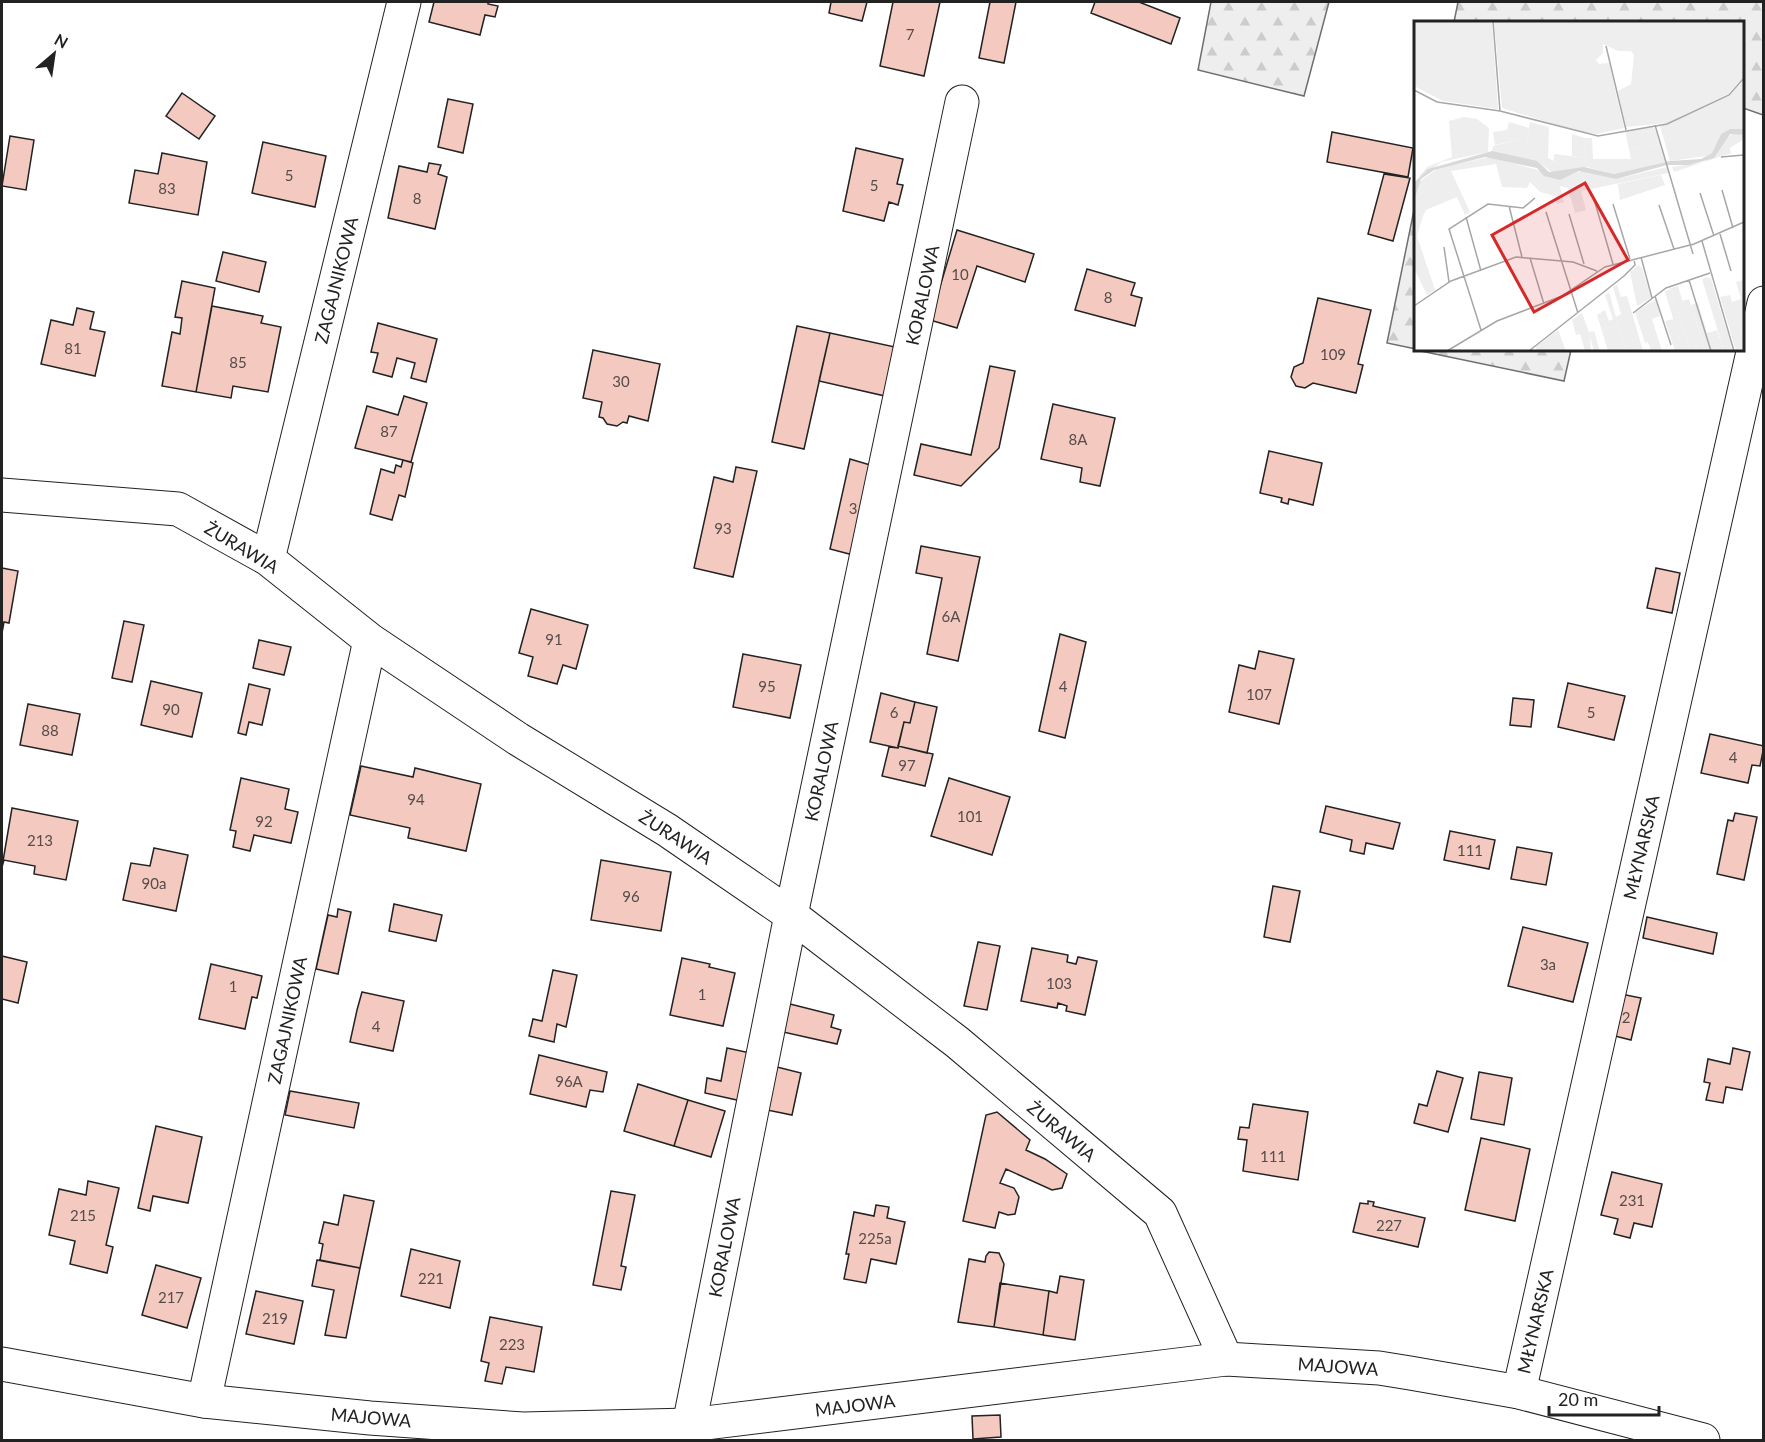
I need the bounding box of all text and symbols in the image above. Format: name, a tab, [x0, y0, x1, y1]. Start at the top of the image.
inset map	[1414, 21, 1744, 351]
north arrow	[24, 24, 84, 84]
house number: 7	[906, 25, 915, 43]
text: N	[52, 29, 72, 52]
house number: 5	[285, 166, 293, 184]
house number: 5	[870, 176, 878, 194]
house number: 83	[158, 179, 176, 197]
house number: 8	[413, 189, 421, 207]
street label: ZAGAJNIKOWA	[310, 214, 363, 346]
street label: KORALOWA	[901, 242, 944, 347]
house number: 10	[951, 265, 969, 283]
house number: 8	[1104, 288, 1112, 306]
house number: 81	[64, 339, 82, 357]
house number: 109	[1320, 345, 1346, 363]
house number: 85	[229, 353, 247, 371]
house number: 30	[612, 372, 630, 390]
house number: 87	[380, 422, 398, 440]
house number: 8A	[1069, 430, 1088, 448]
house number: 3	[849, 499, 857, 517]
street label: ŻURAWIA	[201, 516, 284, 578]
house number: 93	[714, 519, 732, 537]
house number: 6A	[942, 607, 961, 625]
house number: 91	[545, 630, 563, 648]
house number: 95	[758, 677, 776, 695]
house number: 4	[1059, 677, 1068, 695]
house number: 107	[1246, 685, 1272, 703]
house number: 90	[162, 700, 180, 718]
house number: 6	[890, 703, 899, 721]
house number: 5	[1587, 703, 1595, 721]
street label: KORALOWA	[800, 718, 843, 823]
house number: 88	[41, 721, 59, 739]
house number: 4	[1729, 748, 1738, 766]
house number: 97	[898, 756, 916, 774]
house number: 94	[407, 790, 425, 808]
street label: MŁYNARSKA	[1618, 792, 1664, 902]
street label: ŻURAWIA	[635, 805, 717, 869]
house number: 101	[957, 807, 983, 825]
house number: 92	[255, 812, 273, 830]
house number: 213	[27, 831, 53, 849]
house number: 111	[1457, 841, 1483, 859]
house number: 90a	[142, 874, 166, 892]
house number: 96	[622, 887, 640, 905]
street label: ZAGAJNIKOWA	[263, 953, 311, 1086]
house number: 3a	[1540, 955, 1556, 973]
house number: 103	[1046, 974, 1072, 992]
house number: 1	[229, 977, 237, 995]
house number: 1	[698, 985, 706, 1003]
house number: 2	[1622, 1008, 1630, 1026]
house number: 4	[372, 1017, 381, 1035]
house number: 96A	[555, 1072, 584, 1090]
street label: ŻURAWIA	[1023, 1096, 1101, 1167]
house number: 111	[1260, 1147, 1286, 1165]
house number: 231	[1619, 1191, 1645, 1209]
street label: KORALOWA	[703, 1194, 745, 1299]
house number: 215	[70, 1206, 96, 1224]
house number: 227	[1376, 1216, 1402, 1234]
house number: 225a	[858, 1229, 892, 1247]
street label: MŁYNARSKA	[1512, 1266, 1558, 1376]
house number: 221	[418, 1269, 444, 1287]
house number: 217	[158, 1288, 184, 1306]
house number: 219	[262, 1309, 288, 1327]
house number: 223	[499, 1335, 525, 1353]
street label: MAJOWA	[1297, 1352, 1380, 1380]
scale bar	[1549, 1379, 1658, 1417]
text: 20 m	[1558, 1388, 1598, 1410]
street label: MAJOWA	[814, 1389, 897, 1421]
street label: MAJOWA	[330, 1403, 413, 1432]

